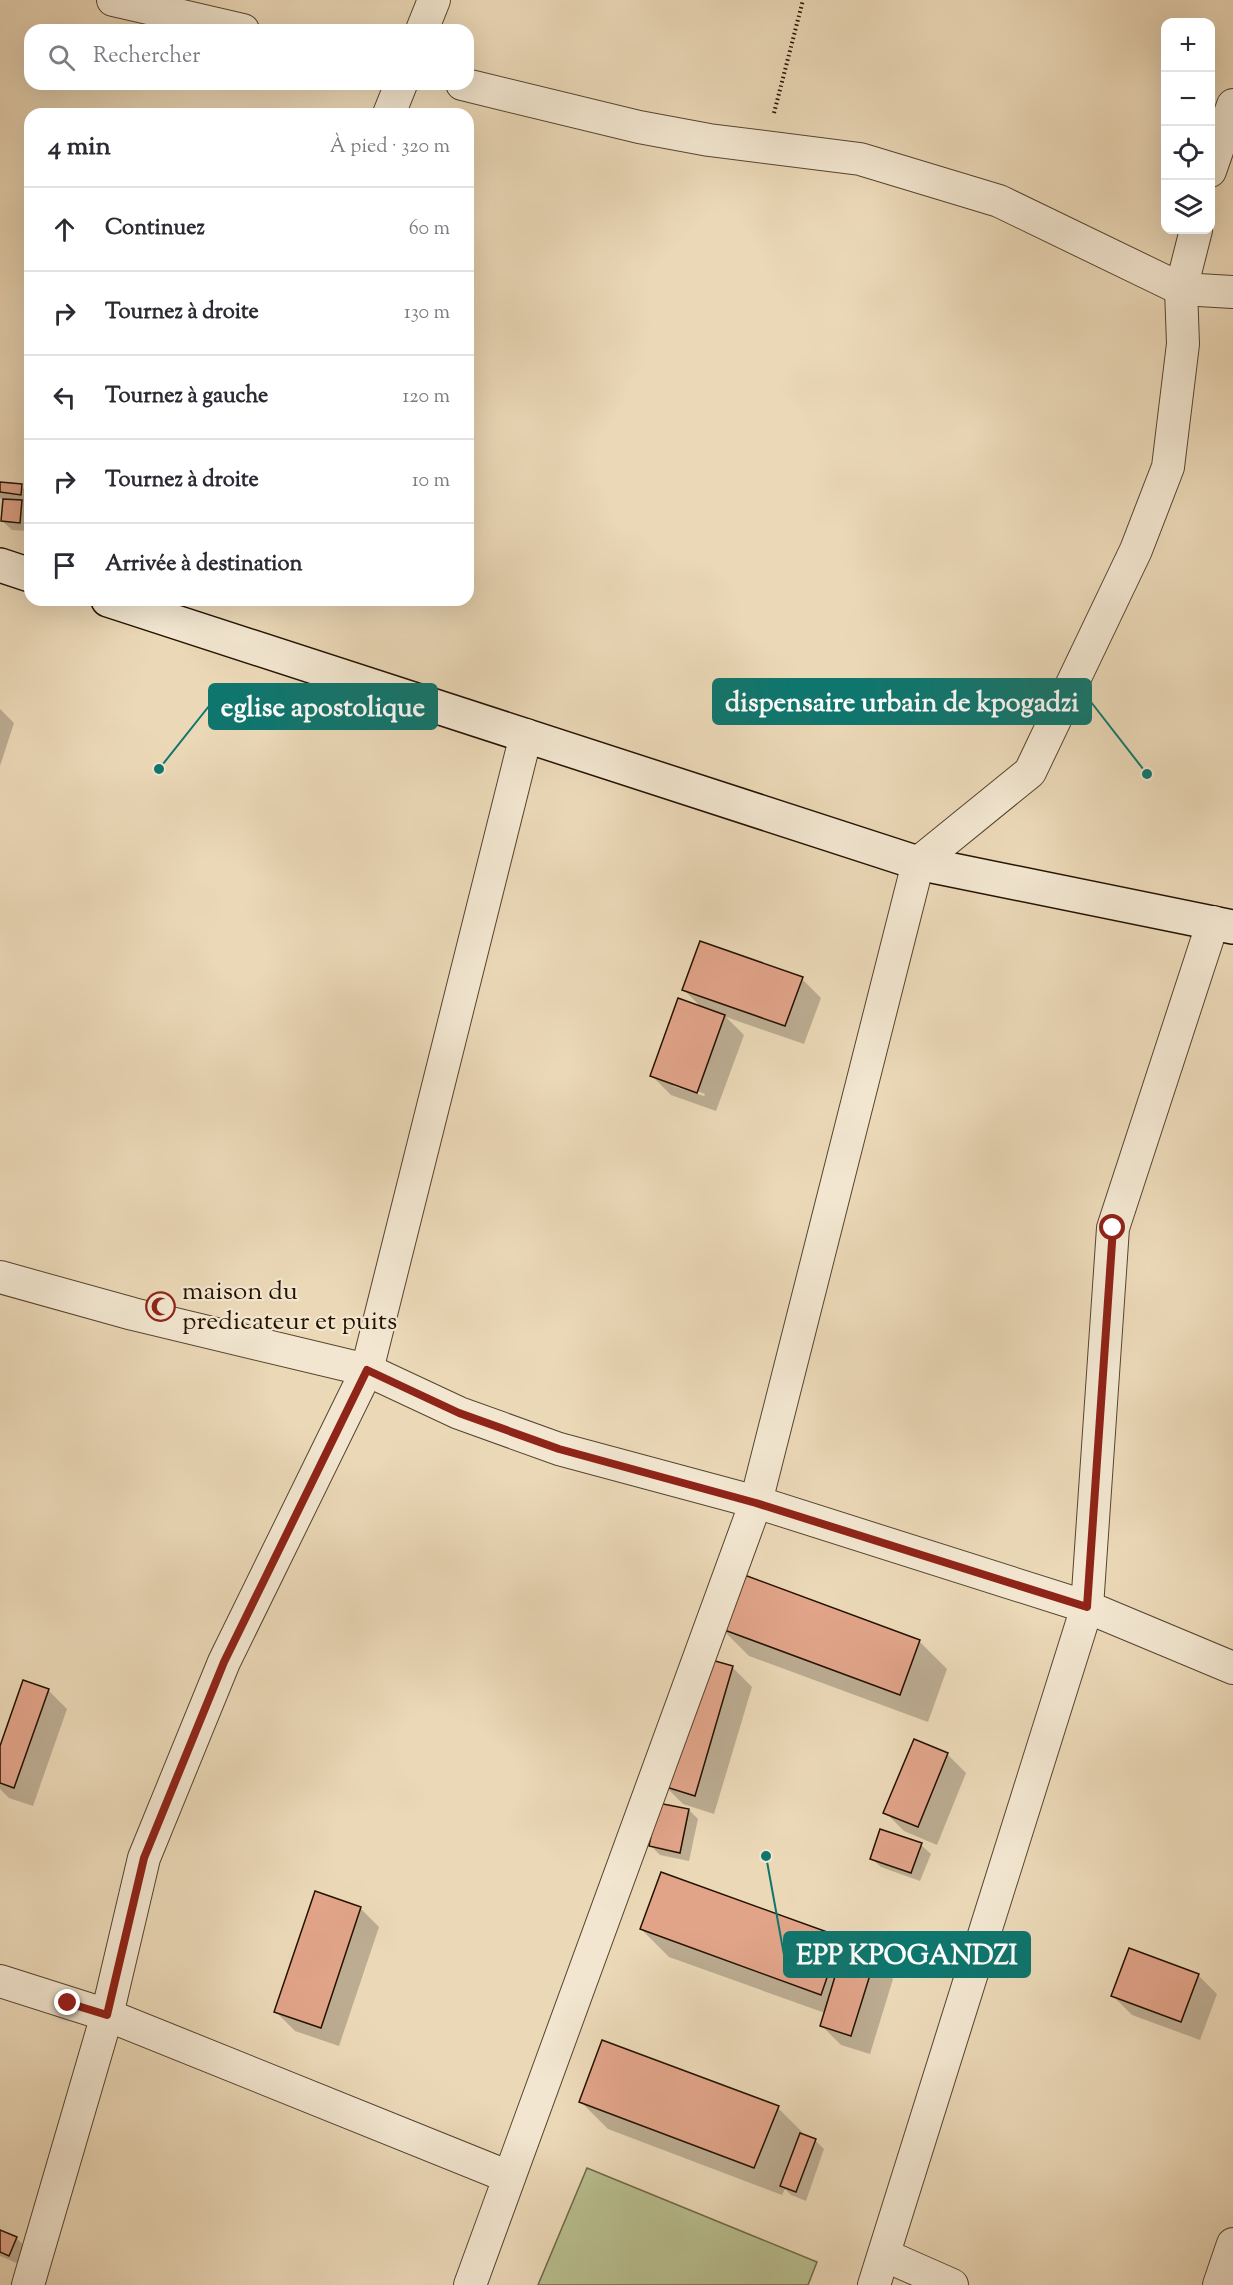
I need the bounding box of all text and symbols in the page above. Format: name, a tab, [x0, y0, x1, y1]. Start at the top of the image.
map controls	[1161, 18, 1215, 234]
button: +	[1161, 18, 1215, 72]
search box	[24, 24, 474, 90]
icon: search	[45, 41, 78, 74]
text: Rechercher	[93, 41, 200, 73]
button: −	[1161, 72, 1215, 126]
button: locate	[1161, 126, 1215, 180]
text: 4 min	[48, 129, 111, 166]
text: À pied · 320 m	[330, 133, 450, 162]
button: layers	[1161, 180, 1215, 234]
icon: ahead	[48, 213, 81, 246]
text: Continuez	[105, 213, 205, 245]
text: 60 m	[409, 215, 450, 244]
icon: right	[48, 297, 81, 330]
text: Tournez à droite	[105, 297, 259, 329]
text: 130 m	[404, 299, 450, 328]
icon: left	[48, 381, 81, 414]
text: Tournez à gauche	[105, 381, 268, 413]
text: 120 m	[402, 383, 450, 412]
icon: right	[48, 465, 81, 498]
text: Tournez à droite	[105, 465, 259, 497]
text: 10 m	[412, 467, 450, 496]
icon: arrive	[48, 549, 81, 582]
text: Arrivée à destination	[105, 549, 302, 581]
callout: dispensaire urbain de kpogadzi	[713, 679, 1091, 724]
callout: eglise apostolique	[209, 684, 437, 729]
text: dispensaire urbain de kpogadzi	[725, 685, 1079, 724]
text: eglise apostolique	[221, 690, 425, 729]
route start	[1099, 1214, 1125, 1240]
place label: maison du predicateur et puits	[182, 1274, 397, 1341]
mosque icon: maison du predicateur et puits	[145, 1291, 177, 1323]
callout: EPP KPOGANDZI	[784, 1932, 1030, 1977]
text: EPP KPOGANDZI	[796, 1938, 1018, 1977]
route end	[54, 1989, 80, 2015]

